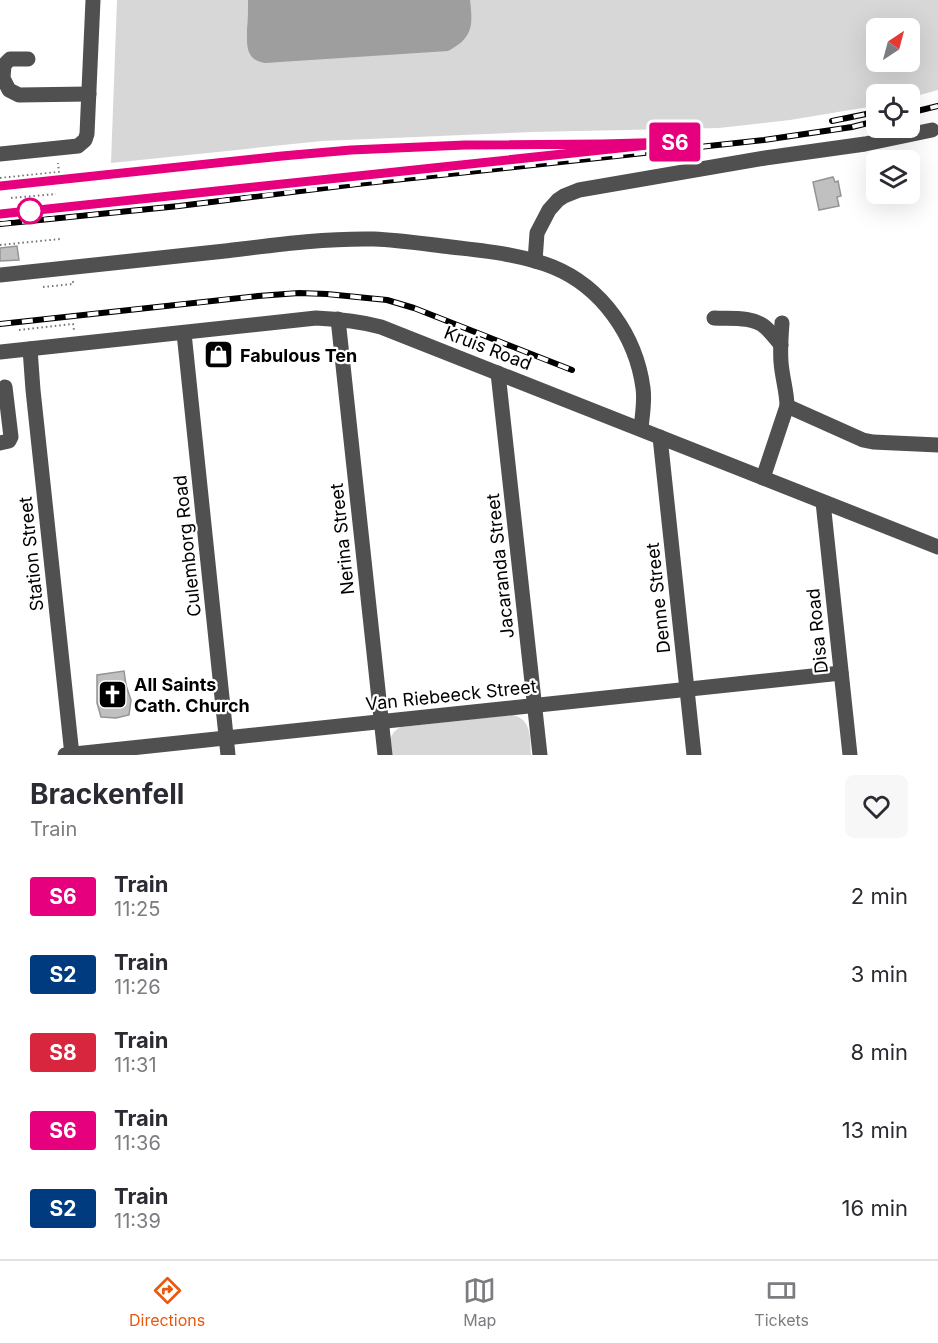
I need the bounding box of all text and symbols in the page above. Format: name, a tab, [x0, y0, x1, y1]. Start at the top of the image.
north arrow	[866, 18, 920, 72]
map controls	[866, 18, 920, 204]
button: locate	[866, 84, 920, 138]
line badge: S6	[648, 122, 702, 162]
text: S6	[661, 130, 689, 155]
button: layers	[866, 150, 920, 204]
unlabelled marker	[17, 198, 43, 224]
street label: Kruis Road	[441, 322, 535, 374]
shop icon: Fabulous Ten	[203, 339, 235, 371]
place label: Fabulous Ten	[240, 345, 357, 366]
street label: Culemborg Road	[169, 474, 205, 618]
street label: Nerina Street	[326, 482, 358, 596]
street label: Jacaranda Street	[482, 492, 518, 639]
street label: Station Street	[15, 496, 47, 612]
street label: Denne Street	[642, 542, 674, 654]
street label: Disa Road	[802, 587, 832, 675]
place label: All Saints Cath. Church	[134, 674, 250, 716]
street label: Van Riebeeck Street	[364, 676, 538, 714]
church icon: All Saints Cath. Church	[97, 678, 129, 710]
button: heart	[845, 775, 908, 838]
text: Brackenfell	[30, 777, 184, 811]
text: Train	[30, 817, 77, 841]
text: Train	[114, 871, 169, 897]
text: 2 min	[851, 883, 908, 909]
text: S6	[49, 884, 77, 909]
text: 11:25	[114, 897, 160, 921]
text: Train	[114, 949, 169, 975]
text: 3 min	[851, 961, 908, 987]
text: S2	[50, 962, 76, 987]
text: 11:26	[114, 975, 161, 999]
text: Train	[114, 1027, 169, 1053]
text: 8 min	[851, 1039, 908, 1065]
text: S8	[49, 1040, 77, 1065]
text: 11:31	[114, 1053, 157, 1077]
text: Train	[114, 1105, 169, 1131]
text: 13 min	[842, 1117, 908, 1143]
text: S6	[49, 1118, 77, 1143]
text: 11:36	[114, 1131, 161, 1155]
text: Train	[114, 1183, 169, 1209]
text: 16 min	[842, 1195, 908, 1221]
text: S2	[50, 1196, 76, 1221]
text: 11:39	[114, 1209, 161, 1233]
tab: Directions	[129, 1274, 205, 1330]
tab: Map	[463, 1274, 496, 1330]
tab: Tickets	[754, 1274, 809, 1330]

